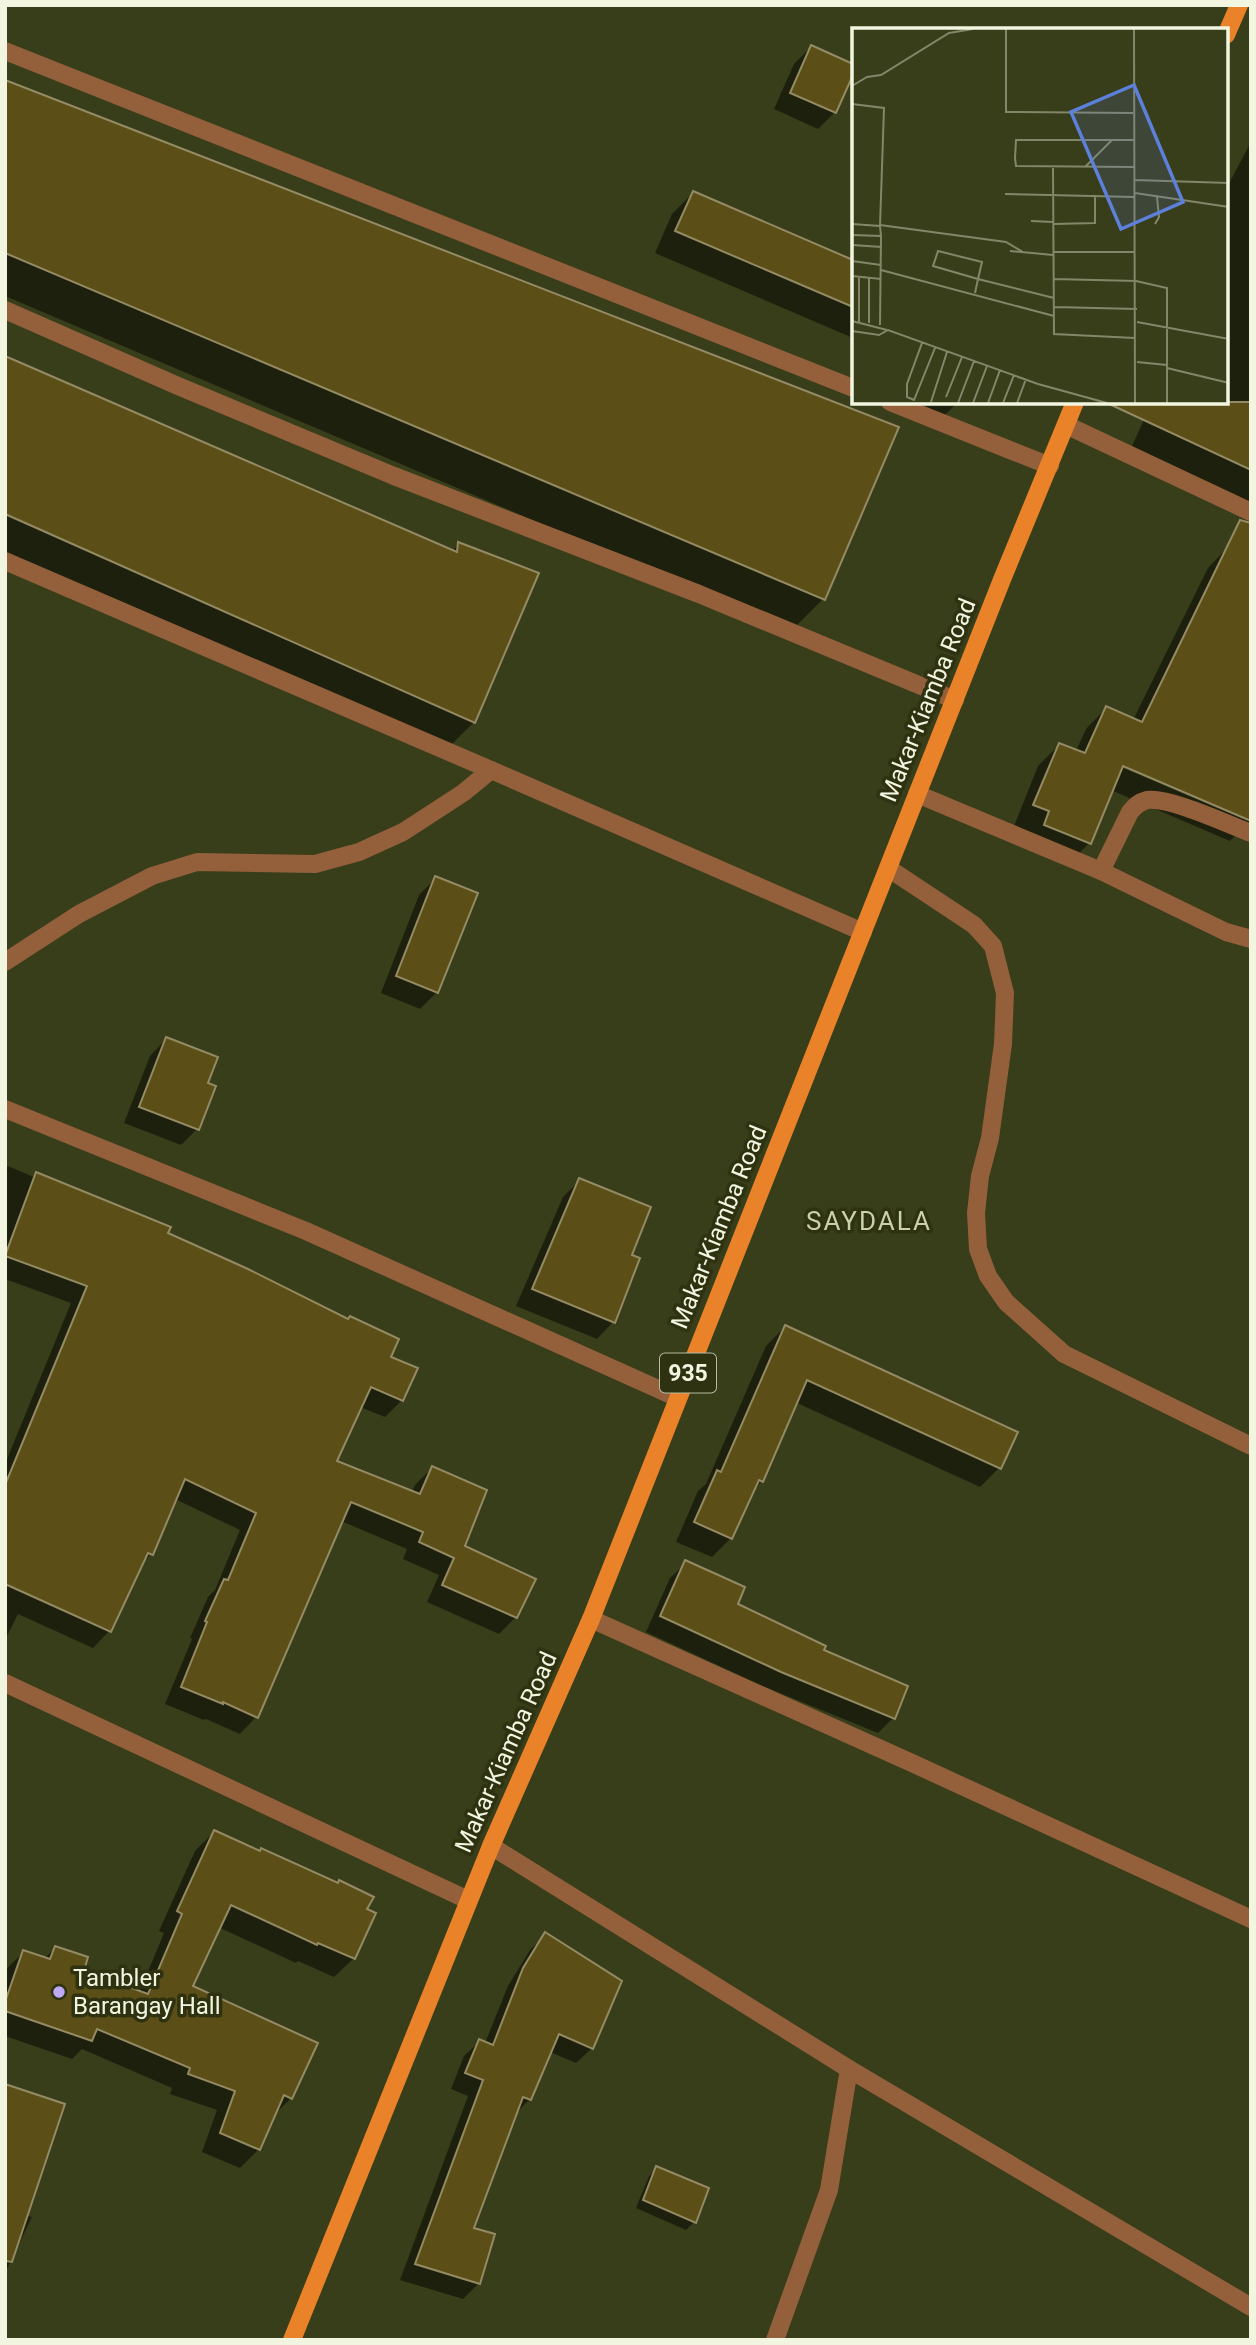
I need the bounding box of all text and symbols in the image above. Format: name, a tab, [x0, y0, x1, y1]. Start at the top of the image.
inset map	[852, 28, 1228, 404]
street label: Makar-Kiamba Road	[874, 594, 982, 806]
street label: Makar-Kiamba Road	[665, 1121, 773, 1333]
district label: SAYDALA	[806, 1206, 932, 1236]
road number: 935	[660, 1354, 716, 1392]
street label: Makar-Kiamba Road	[449, 1647, 563, 1857]
place label: Tambler Barangay Hall	[73, 1964, 221, 2020]
marker: Tambler Barangay Hall	[51, 1984, 67, 2000]

